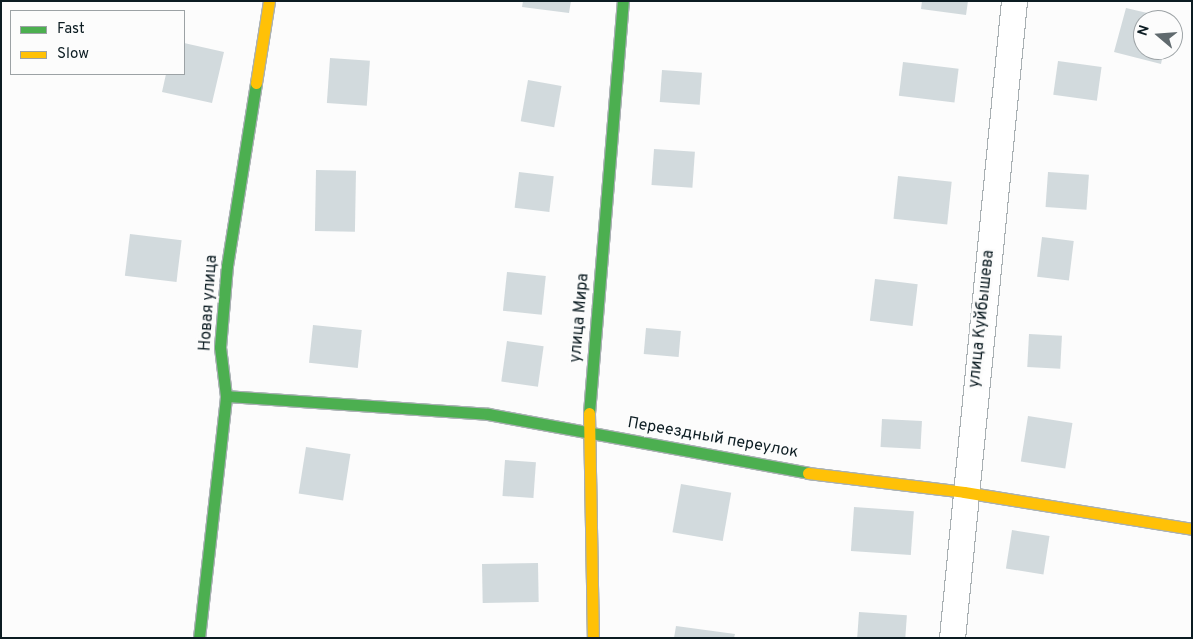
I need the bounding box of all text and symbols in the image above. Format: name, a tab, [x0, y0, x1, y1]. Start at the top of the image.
legend	[10, 10, 185, 75]
north arrow	[1133, 10, 1183, 60]
text: Fast	[57, 20, 85, 39]
text: N	[1135, 23, 1154, 38]
text: Slow	[57, 45, 89, 64]
street label: улица Куйбышева	[965, 249, 999, 389]
street label: Новая улица	[196, 254, 222, 352]
street label: улица Мира	[567, 272, 593, 364]
street label: Переездный переулок	[626, 414, 800, 462]

